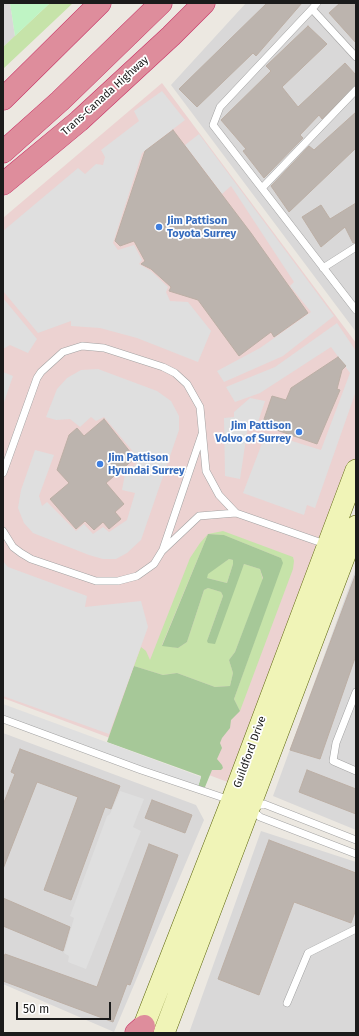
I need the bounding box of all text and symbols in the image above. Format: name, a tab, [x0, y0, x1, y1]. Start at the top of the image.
street label: Trans-Canada Highway	[59, 53, 151, 139]
place label: Jim Pattison Toyota Surrey	[167, 214, 236, 240]
marker: Jim Pattison Toyota Surrey	[154, 222, 164, 232]
place label: Jim Pattison Volvo of Surrey	[215, 419, 291, 445]
marker: Jim Pattison Volvo of Surrey	[294, 427, 304, 437]
place label: Jim Pattison Hyundai Surrey	[108, 451, 185, 477]
marker: Jim Pattison Hyundai Surrey	[95, 459, 105, 469]
street label: Guildford Drive	[231, 714, 269, 790]
scale bar	[18, 994, 113, 1020]
text: 50 m	[23, 1002, 49, 1016]

